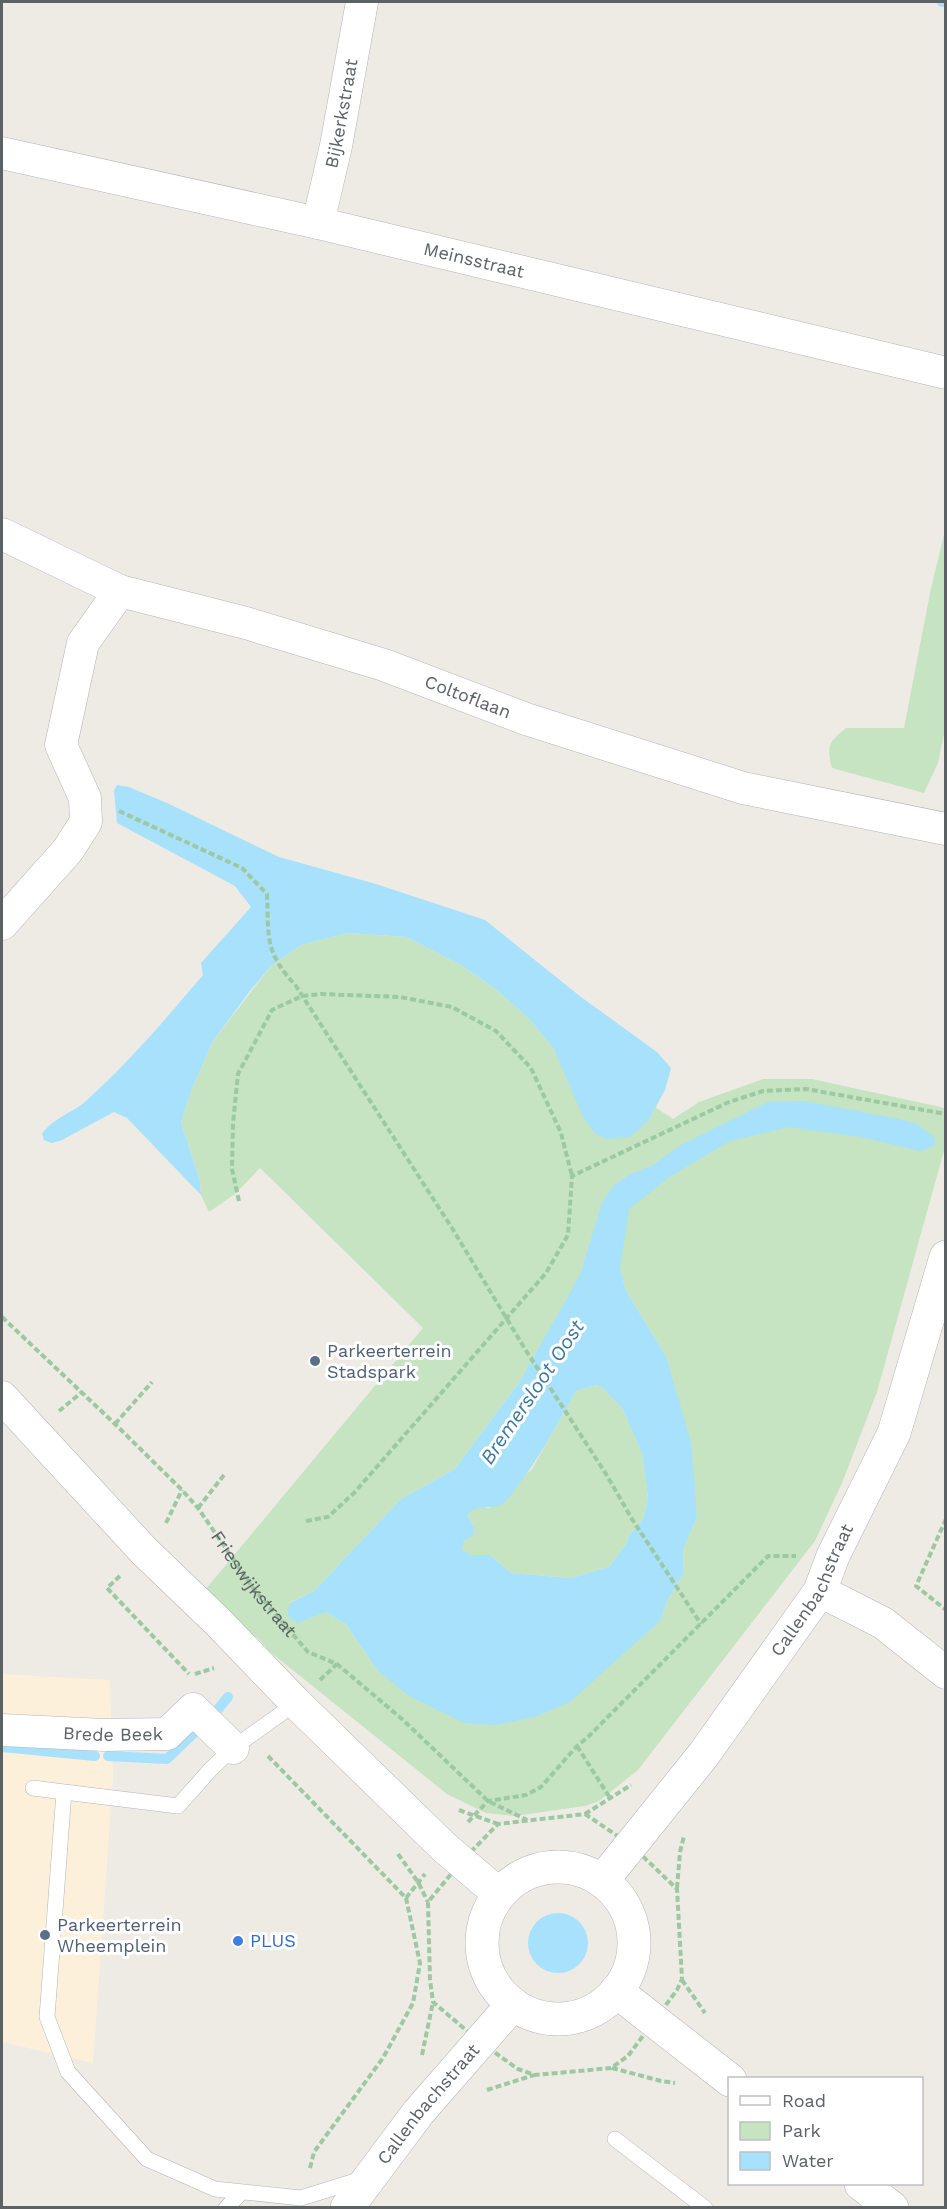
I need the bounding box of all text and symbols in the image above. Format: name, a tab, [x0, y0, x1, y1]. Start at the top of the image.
street label: Bijkerkstraat	[320, 57, 362, 170]
street label: Meinsstraat	[422, 238, 527, 282]
street label: Coltoflaan	[422, 670, 514, 722]
water label: Bremersloot Oost	[475, 1315, 590, 1468]
place label: Parkeerterrein Stadspark	[327, 1340, 452, 1382]
marker: Parkeerterrein Stadspark	[308, 1354, 322, 1368]
street label: Callenbachstraat	[766, 1520, 857, 1660]
street label: Frieswijkstraat	[207, 1527, 302, 1641]
street label: Brede Beek	[63, 1722, 163, 1745]
place label: Parkeerterrein Wheemplein	[57, 1914, 182, 1956]
marker: Parkeerterrein Wheemplein	[38, 1928, 52, 1942]
place label: PLUS	[250, 1930, 296, 1951]
marker: PLUS	[231, 1934, 245, 1948]
street label: Callenbachstraat	[372, 2039, 484, 2168]
legend	[728, 2077, 923, 2185]
text: Road	[782, 2090, 826, 2111]
text: Park	[782, 2120, 821, 2141]
text: Water	[782, 2150, 834, 2171]

